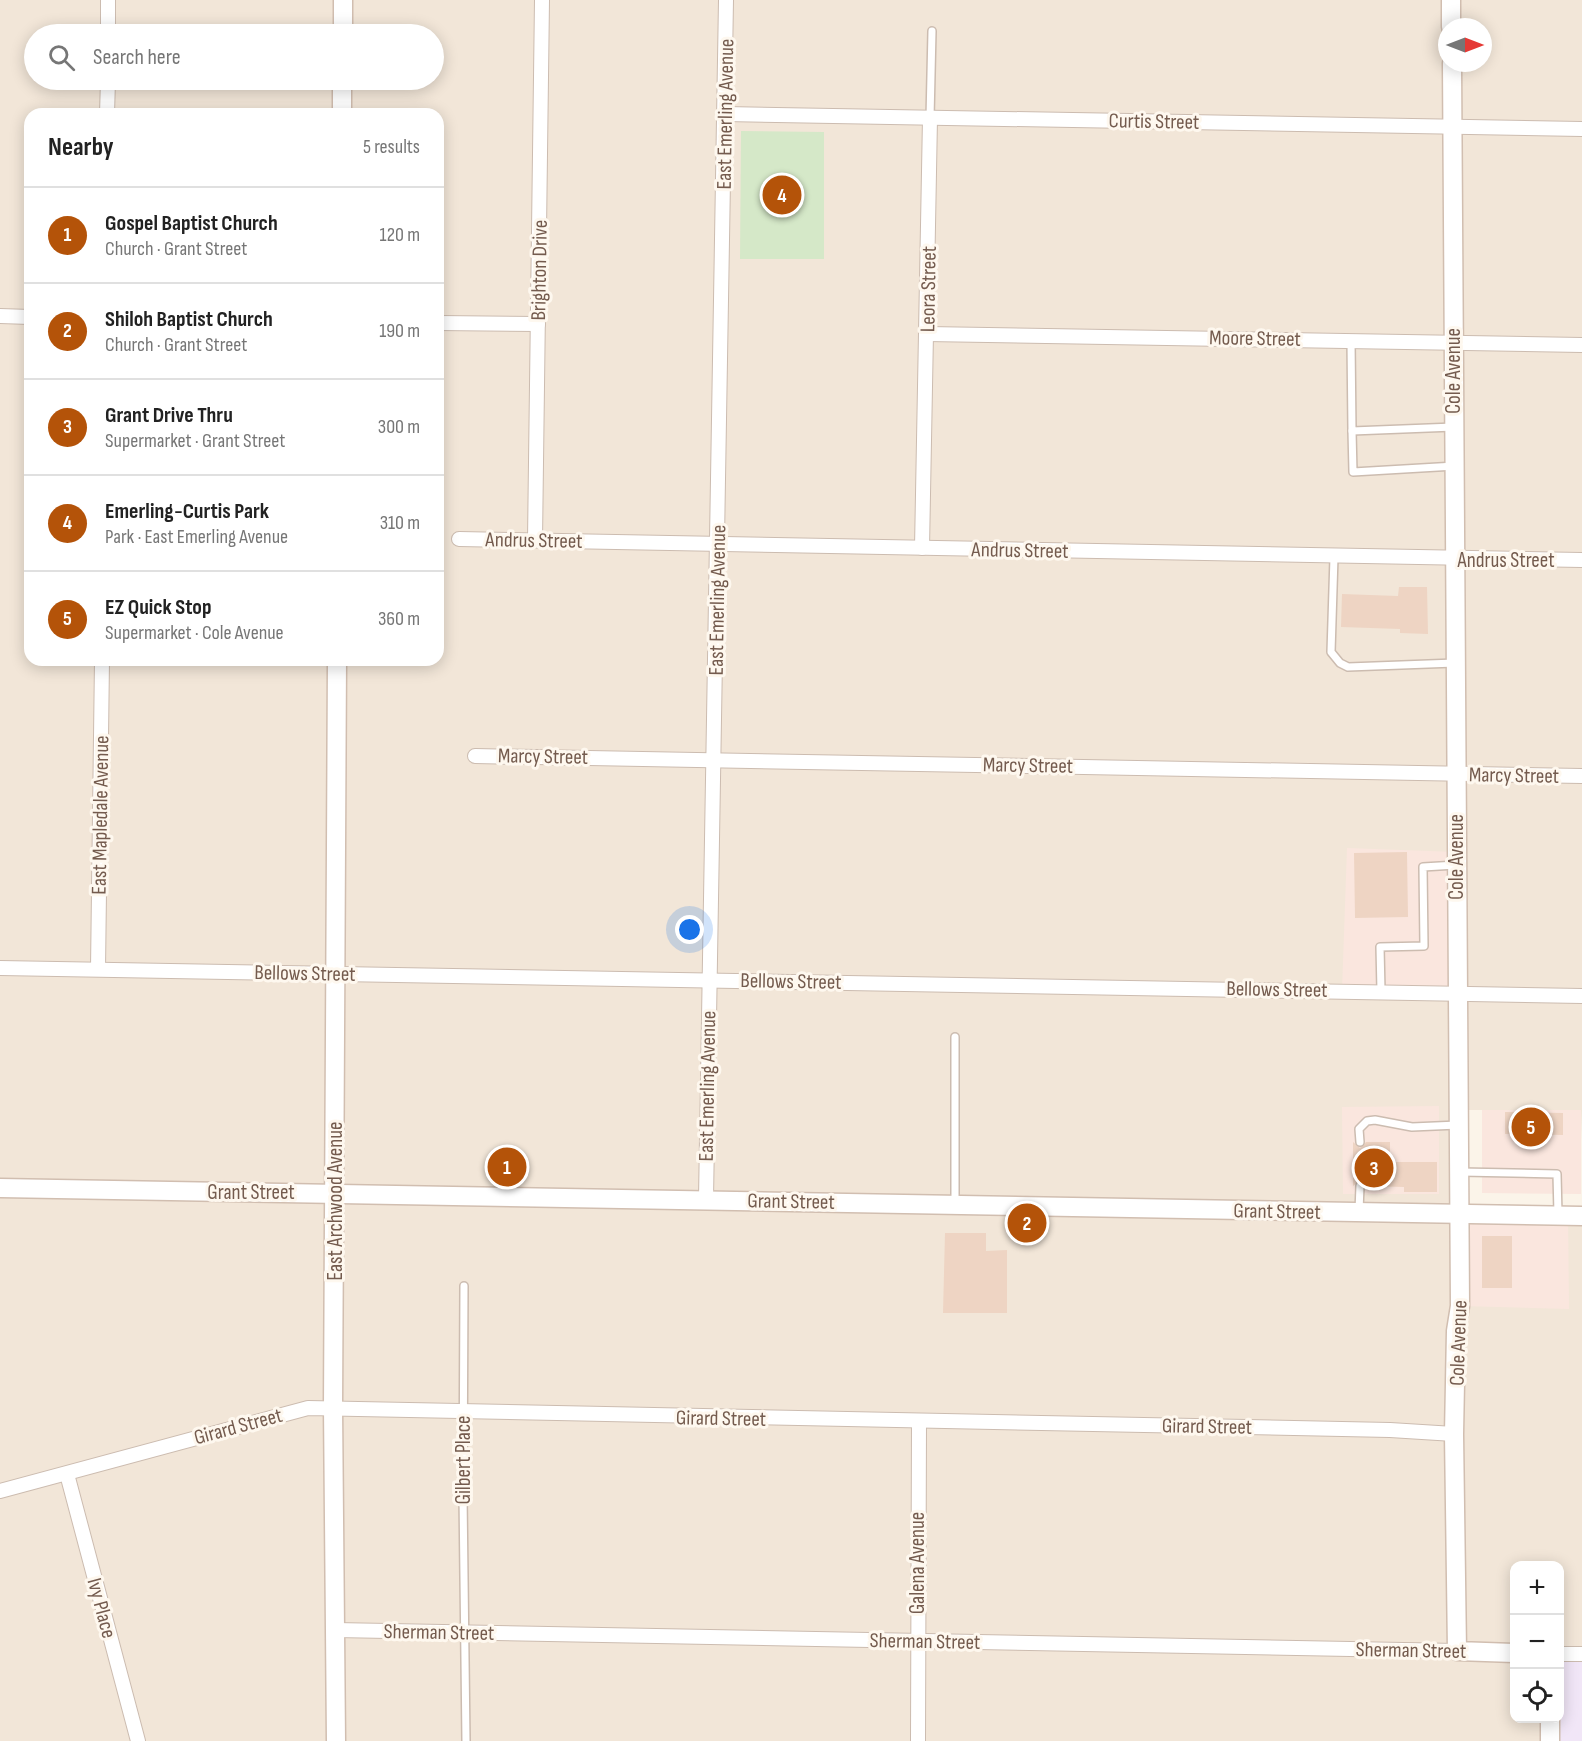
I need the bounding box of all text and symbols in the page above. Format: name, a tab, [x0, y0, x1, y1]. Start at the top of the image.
north arrow	[1438, 18, 1492, 72]
search box	[24, 24, 444, 90]
street label: East Emerling Avenue	[712, 38, 739, 190]
icon: search	[45, 41, 78, 74]
text: Search here	[93, 44, 180, 71]
street label: Curtis Street	[1108, 108, 1200, 135]
text: Nearby	[48, 132, 114, 163]
text: 5 results	[363, 135, 420, 159]
pin: 4	[762, 172, 802, 218]
text: Gospel Baptist Church	[105, 210, 278, 237]
street label: Brighton Drive	[526, 219, 553, 321]
text: 1	[64, 223, 71, 247]
text: 120 m	[380, 223, 420, 247]
text: Church · Grant Street	[105, 237, 247, 261]
street label: Leora Street	[915, 246, 942, 332]
text: Shiloh Baptist Church	[105, 306, 273, 333]
text: 2	[63, 319, 72, 343]
text: 190 m	[379, 319, 420, 343]
street label: Moore Street	[1209, 325, 1301, 352]
street label: Cole Avenue	[1441, 328, 1466, 414]
text: Church · Grant Street	[105, 333, 247, 357]
text: Grant Drive Thru	[105, 402, 233, 429]
text: 3	[63, 415, 72, 439]
text: 300 m	[378, 415, 420, 439]
text: Supermarket · Grant Street	[105, 429, 285, 453]
text: Emerling-Curtis Park	[105, 498, 269, 525]
text: 4	[63, 511, 72, 535]
text: 310 m	[380, 511, 420, 535]
street label: East Emerling Avenue	[704, 524, 731, 676]
text: Park · East Emerling Avenue	[105, 525, 288, 549]
street label: Andrus Street	[484, 527, 583, 554]
street label: Andrus Street	[970, 537, 1069, 564]
street label: Andrus Street	[1456, 548, 1555, 573]
text: EZ Quick Stop	[105, 594, 211, 621]
text: 5	[63, 607, 72, 631]
text: 360 m	[378, 607, 420, 631]
text: Supermarket · Cole Avenue	[105, 621, 284, 645]
street label: East Mapledale Avenue	[87, 735, 114, 895]
street label: Marcy Street	[498, 743, 588, 770]
street label: Marcy Street	[983, 752, 1073, 779]
street label: Marcy Street	[1469, 762, 1559, 789]
street label: Cole Avenue	[1444, 814, 1469, 900]
your location	[675, 915, 704, 944]
street label: Bellows Street	[254, 960, 356, 987]
street label: Bellows Street	[740, 968, 842, 995]
street label: Bellows Street	[1226, 976, 1328, 1003]
street label: East Emerling Avenue	[694, 1010, 721, 1162]
pin: 5	[1512, 1104, 1550, 1150]
street label: East Archwood Avenue	[323, 1122, 348, 1280]
pin: 1	[488, 1144, 526, 1190]
pin: 3	[1354, 1146, 1394, 1190]
street label: Grant Street	[207, 1180, 295, 1205]
street label: Grant Street	[747, 1188, 835, 1215]
street label: Grant Street	[1233, 1198, 1321, 1225]
pin: 2	[1008, 1200, 1046, 1246]
street label: Cole Avenue	[1445, 1300, 1472, 1386]
street label: Girard Street	[191, 1403, 285, 1450]
street label: Girard Street	[676, 1405, 766, 1432]
street label: Girard Street	[1162, 1413, 1252, 1440]
street label: Gilbert Place	[451, 1415, 476, 1505]
street label: Galena Avenue	[905, 1512, 930, 1614]
map controls	[1510, 1561, 1564, 1723]
button: +	[1510, 1561, 1564, 1615]
street label: Ivy Place	[81, 1575, 122, 1641]
button: −	[1510, 1615, 1564, 1669]
street label: Sherman Street	[383, 1619, 495, 1646]
street label: Sherman Street	[869, 1628, 981, 1655]
street label: Sherman Street	[1355, 1637, 1467, 1664]
button: locate	[1510, 1669, 1564, 1723]

